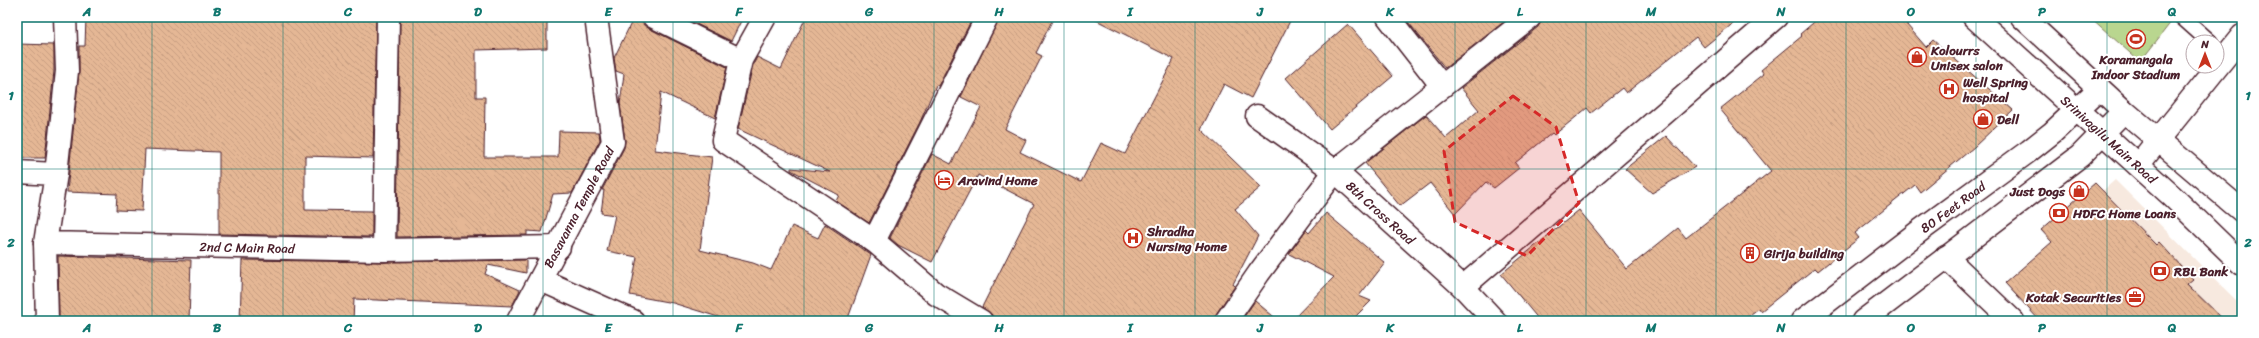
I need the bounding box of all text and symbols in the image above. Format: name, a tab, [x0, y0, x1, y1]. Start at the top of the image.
text: A	[82, 0, 91, 23]
text: B	[213, 0, 222, 23]
text: C	[343, 0, 353, 23]
text: D	[474, 0, 482, 23]
text: E	[604, 0, 613, 23]
text: F	[734, 0, 743, 23]
text: G	[864, 0, 874, 23]
text: H	[993, 0, 1004, 23]
text: I	[1126, 0, 1134, 23]
text: J	[1256, 0, 1264, 23]
text: K	[1385, 0, 1395, 23]
text: L	[1517, 0, 1524, 23]
text: M	[1645, 0, 1657, 23]
text: N	[1775, 0, 1786, 23]
text: O	[1906, 0, 1916, 23]
text: P	[2038, 0, 2046, 23]
text: Q	[2167, 0, 2177, 23]
sports icon: Koramangala Indoor Stadium	[2125, 28, 2147, 50]
north arrow	[2185, 34, 2225, 74]
text: N	[2200, 35, 2209, 54]
place label: Kolourrs Unisex salon	[1930, 39, 2004, 77]
shop icon: Kolourrs Unisex salon	[1906, 46, 1928, 68]
place label: Koramangala Indoor Stadium	[2091, 48, 2180, 86]
place label: Well Spring hospital	[1962, 71, 2028, 109]
hospital icon: Well Spring hospital	[1938, 78, 1960, 100]
text: 1	[8, 84, 14, 107]
text: 1	[2245, 84, 2251, 107]
street label: Srinivagilu Main Road	[2055, 89, 2163, 190]
shop icon: Dell	[1972, 108, 1994, 130]
place label: Dell	[1997, 108, 2020, 131]
street label: Basavanna Temple Road	[537, 141, 621, 272]
hotel icon: Aravind Home	[933, 169, 955, 191]
place label: Aravind Home	[957, 169, 1038, 192]
street label: 8th Cross Road	[1340, 175, 1421, 251]
street label: 80 Feet Road	[1915, 175, 1992, 239]
place label: Just Dogs	[2009, 180, 2066, 203]
shop icon: Just Dogs	[2068, 180, 2090, 202]
bank icon: HDFC Home Loans	[2048, 202, 2070, 224]
place label: HDFC Home Loans	[2072, 202, 2176, 225]
place label: Shradha Nursing Home	[1146, 220, 1228, 258]
hospital icon: Shradha Nursing Home	[1122, 227, 1144, 249]
text: 2	[6, 231, 15, 254]
text: 2	[2243, 231, 2252, 254]
street label: 2nd C Main Road	[199, 235, 296, 260]
building icon: Girija building	[1739, 242, 1761, 264]
place label: Girija building	[1763, 242, 1844, 265]
bank icon: RBL Bank	[2149, 260, 2171, 282]
place label: RBL Bank	[2173, 260, 2229, 283]
place label: Kotak Securities	[2025, 286, 2122, 309]
office icon: Kotak Securities	[2124, 286, 2146, 308]
text: A	[82, 316, 91, 338]
text: B	[213, 316, 222, 338]
text: C	[343, 316, 353, 338]
text: D	[474, 316, 482, 338]
text: E	[604, 316, 613, 338]
text: F	[734, 316, 743, 338]
text: G	[864, 316, 874, 338]
text: H	[993, 316, 1004, 338]
text: I	[1126, 316, 1134, 338]
text: J	[1256, 316, 1264, 338]
text: K	[1385, 316, 1395, 338]
text: L	[1517, 316, 1524, 338]
text: M	[1645, 316, 1657, 338]
text: N	[1775, 316, 1786, 338]
text: O	[1906, 316, 1916, 338]
text: P	[2038, 316, 2046, 338]
text: Q	[2167, 316, 2177, 338]

